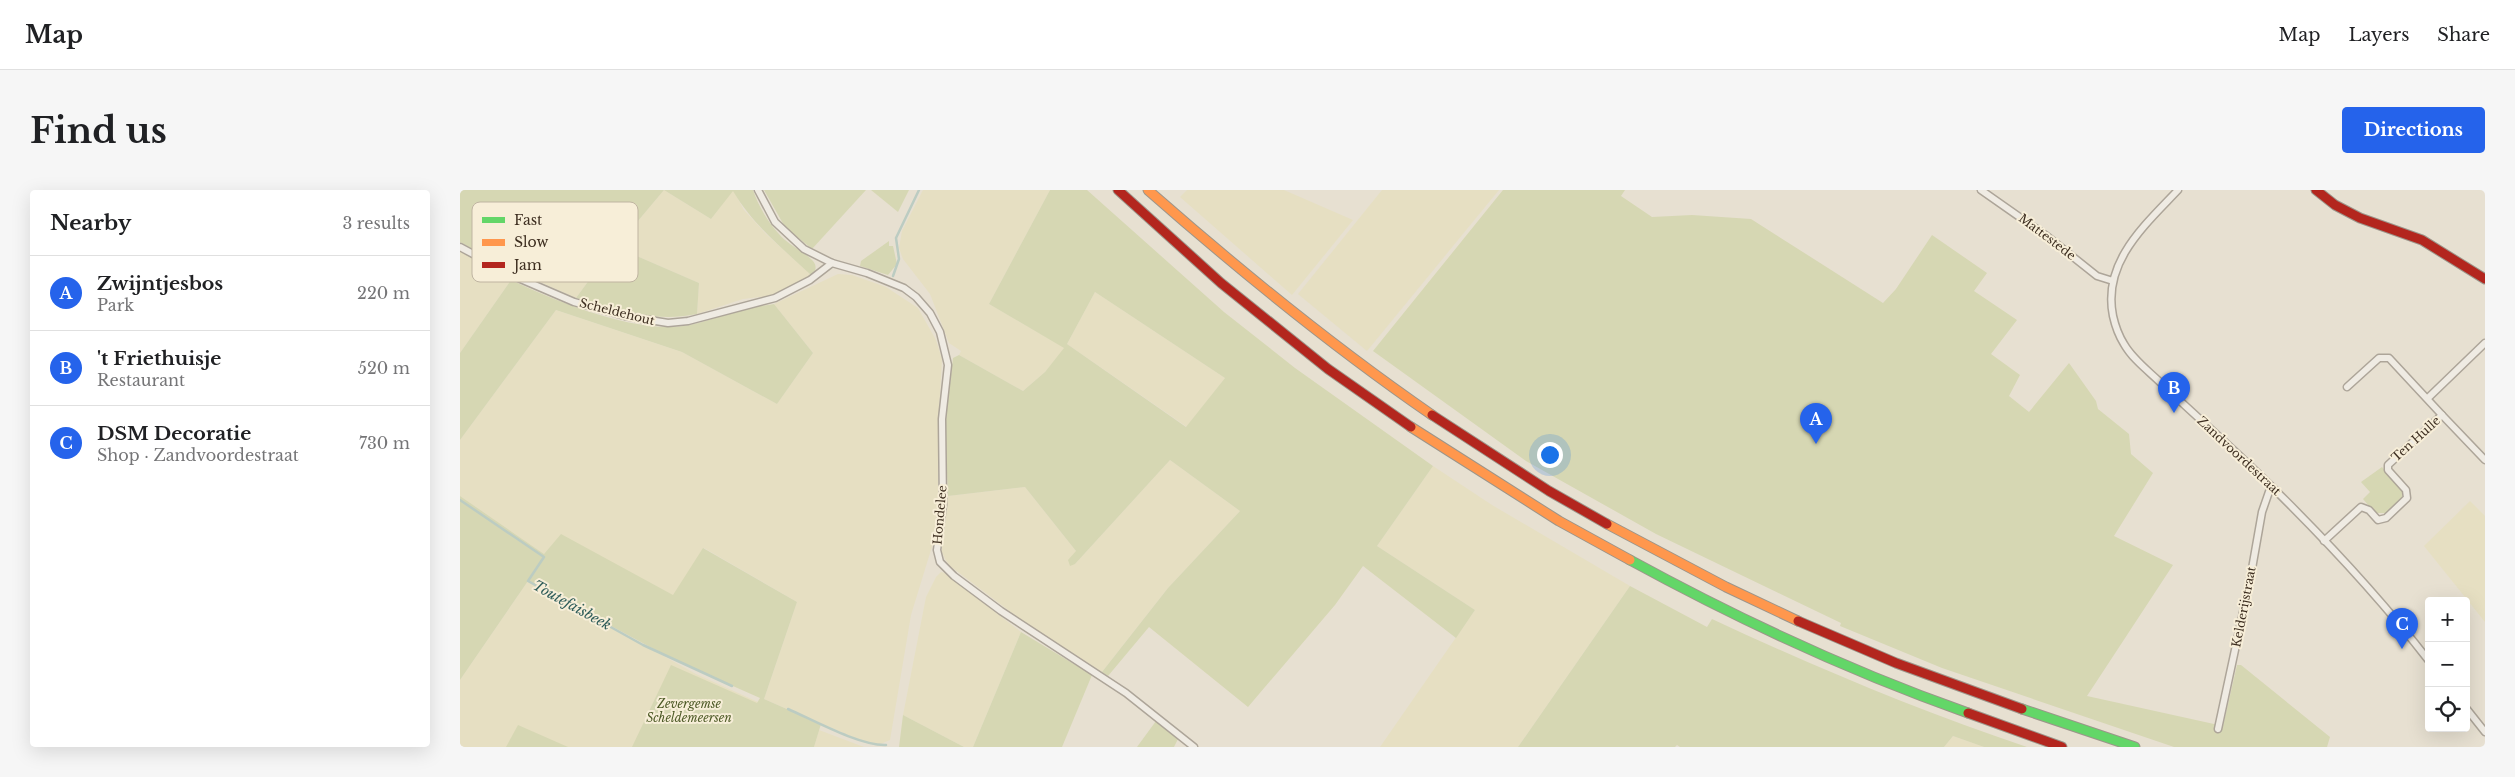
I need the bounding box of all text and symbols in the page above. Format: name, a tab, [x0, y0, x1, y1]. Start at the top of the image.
text: Map	[25, 20, 83, 49]
text: Map	[2279, 24, 2320, 46]
text: Layers	[2348, 24, 2409, 46]
text: Share	[2437, 24, 2490, 46]
button: Directions	[2342, 107, 2485, 153]
text: Find us	[30, 109, 167, 152]
legend	[472, 202, 638, 282]
text: Nearby	[50, 210, 131, 236]
street label: Mattestede	[2016, 210, 2079, 263]
text: Fast	[514, 211, 543, 229]
text: 3 results	[342, 213, 410, 233]
text: Slow	[514, 233, 548, 251]
text: Jam	[512, 256, 542, 274]
text: Zwijntjesbos	[97, 272, 223, 295]
text: A	[60, 283, 72, 303]
text: 220 m	[357, 283, 410, 303]
text: Park	[97, 295, 134, 315]
street label: Scheldehout	[578, 295, 657, 328]
text: 't Friethuisje	[97, 347, 221, 370]
text: B	[60, 358, 72, 378]
text: 520 m	[358, 358, 410, 378]
text: Restaurant	[97, 370, 185, 390]
pin: B	[2158, 372, 2190, 413]
pin: A	[1800, 403, 1832, 444]
street label: Zandvoordestraat	[2194, 413, 2285, 499]
street label: Ten Hulle	[2388, 413, 2443, 464]
text: DSM Decoratie	[97, 422, 251, 445]
text: C	[59, 433, 73, 453]
text: 730 m	[359, 433, 410, 453]
your location	[1537, 442, 1563, 468]
text: Shop · Zandvoordestraat	[97, 445, 299, 465]
street label: Hondelee	[929, 485, 950, 545]
street label: Kelderijstraat	[2228, 565, 2259, 649]
water label: Toutefaisbeek	[530, 576, 614, 634]
map controls	[2425, 597, 2470, 732]
button: +	[2425, 597, 2470, 642]
pin: C	[2386, 608, 2418, 649]
button: −	[2425, 642, 2470, 687]
button: locate	[2425, 687, 2470, 732]
park label: Zevergemse Scheldemeersen	[646, 696, 732, 725]

